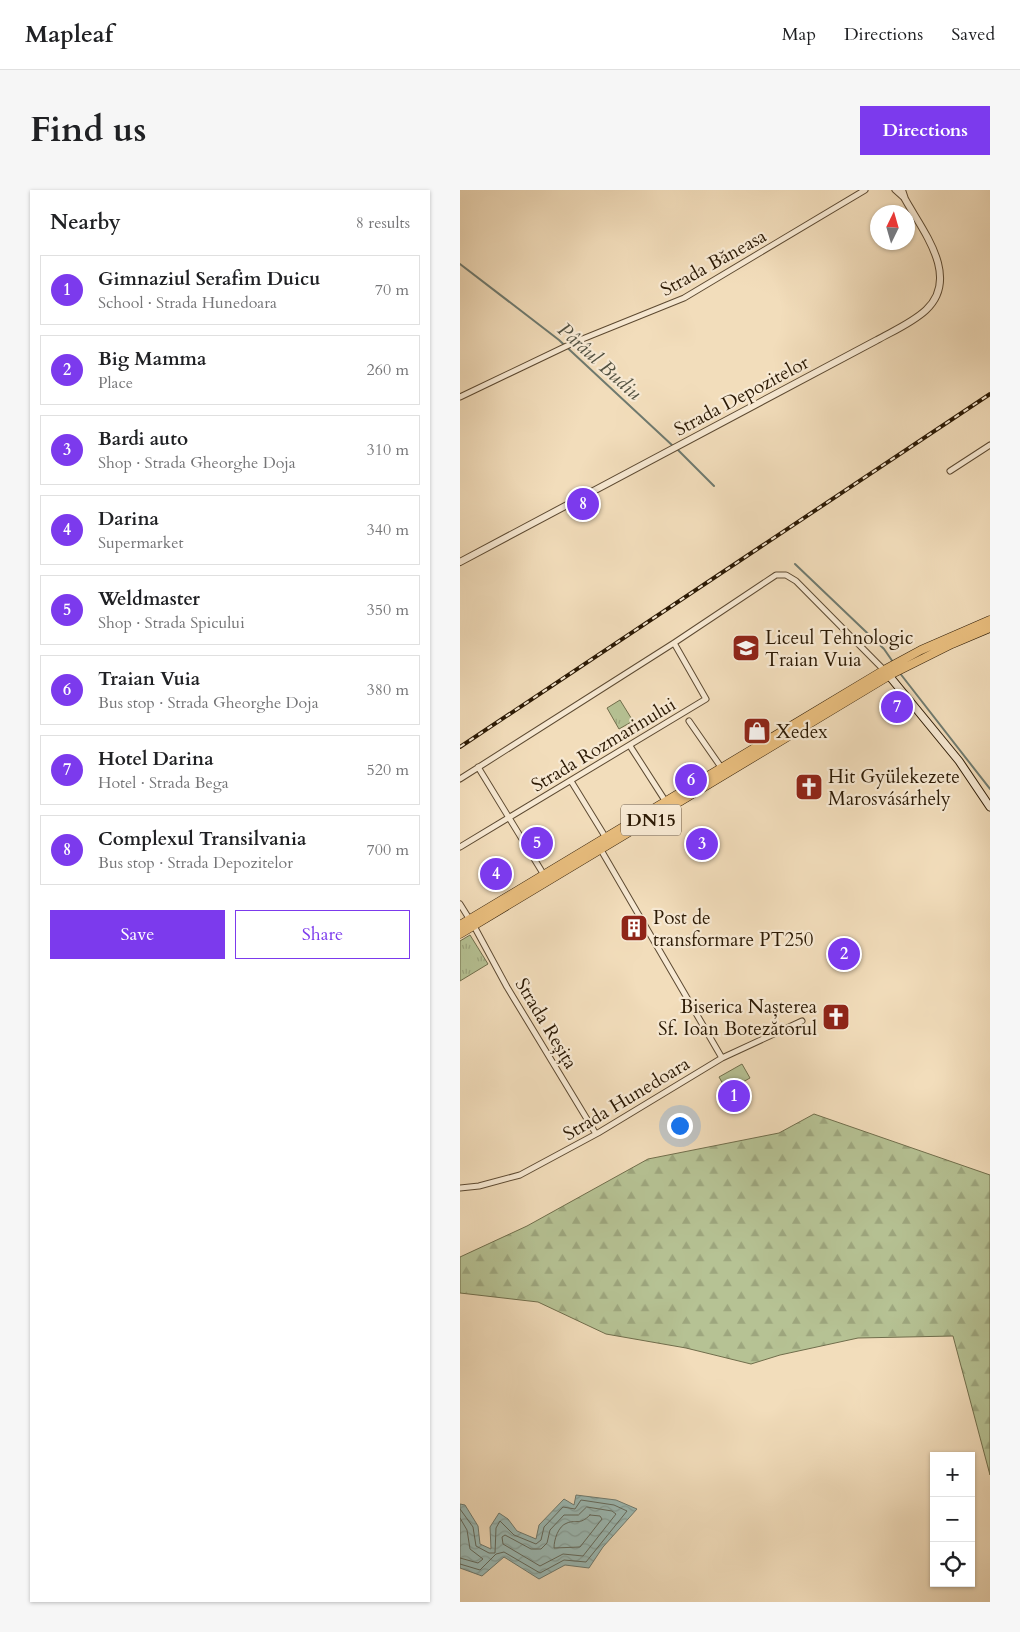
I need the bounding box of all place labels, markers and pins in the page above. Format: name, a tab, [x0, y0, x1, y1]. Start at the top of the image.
pin: 8	[567, 485, 599, 523]
place label: Liceul Tehnologic Traian Vuia	[765, 625, 914, 673]
school or university icon: Liceul Tehnologic Traian Vuia	[731, 633, 761, 663]
pin: 7	[881, 688, 913, 726]
shop icon: Xedex	[742, 716, 772, 746]
place label: Xedex	[776, 719, 828, 745]
pin: 6	[675, 761, 707, 799]
place label: Hit Gyülekezete Marosvásárhely	[828, 764, 960, 812]
church icon: Hit Gyülekezete Marosvásárhely	[794, 772, 824, 802]
pin: 5	[521, 824, 553, 862]
pin: 3	[686, 825, 718, 863]
pin: 4	[480, 855, 512, 893]
place label: Post de transformare PT250	[653, 905, 814, 953]
building icon: Post de transformare PT250	[619, 913, 649, 943]
pin: 2	[828, 935, 860, 973]
place label: Biserica Nașterea Sf. Ioan Botezătorul	[658, 994, 817, 1042]
church icon: Biserica Nașterea Sf. Ioan Botezătorul	[821, 1002, 851, 1032]
pin: 1	[718, 1077, 750, 1115]

